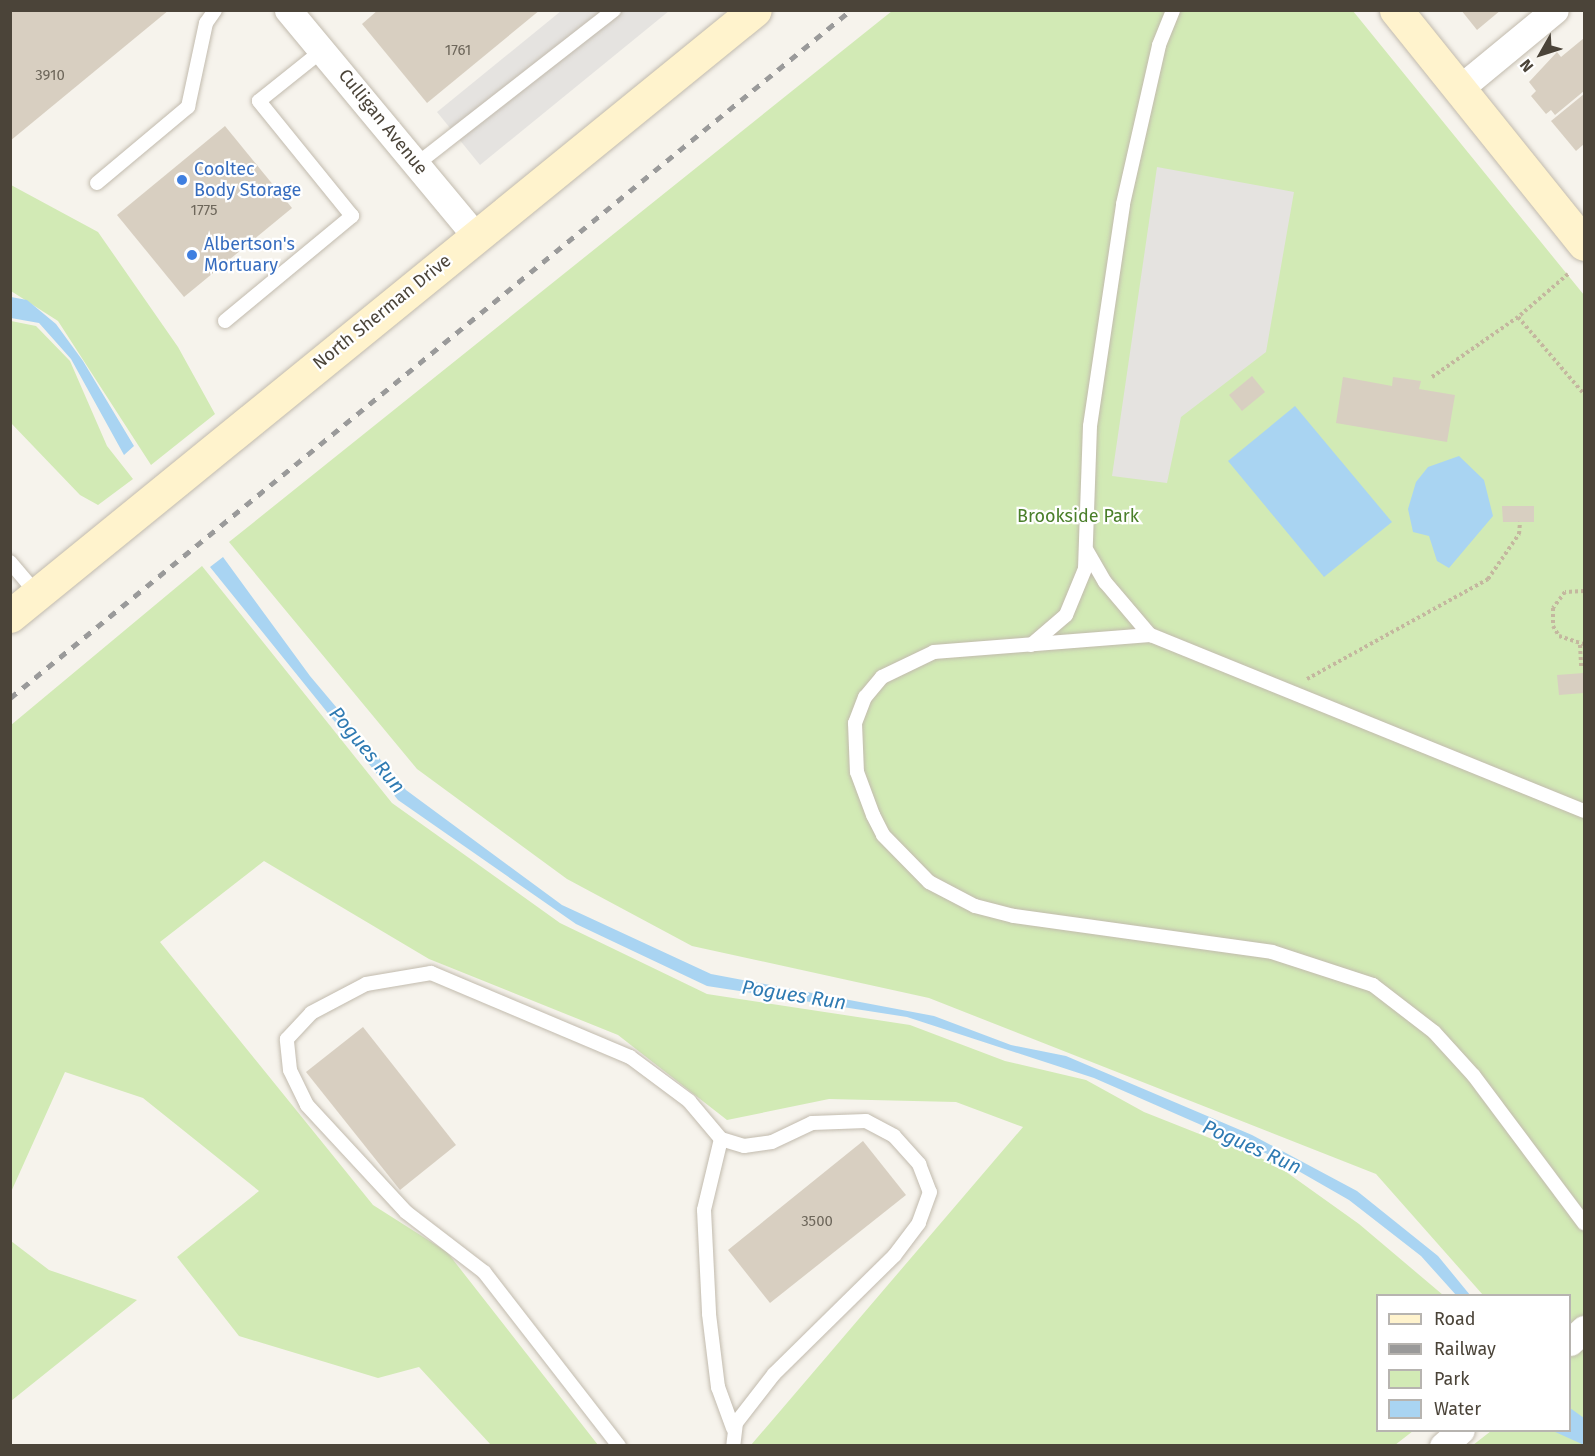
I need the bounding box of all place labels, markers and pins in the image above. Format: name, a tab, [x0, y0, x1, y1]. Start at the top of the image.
place label: Cooltec Body Storage	[194, 159, 301, 201]
marker: Cooltec Body Storage	[175, 173, 189, 187]
place label: Albertson's Mortuary	[204, 234, 295, 276]
marker: Albertson's Mortuary	[185, 248, 199, 262]

